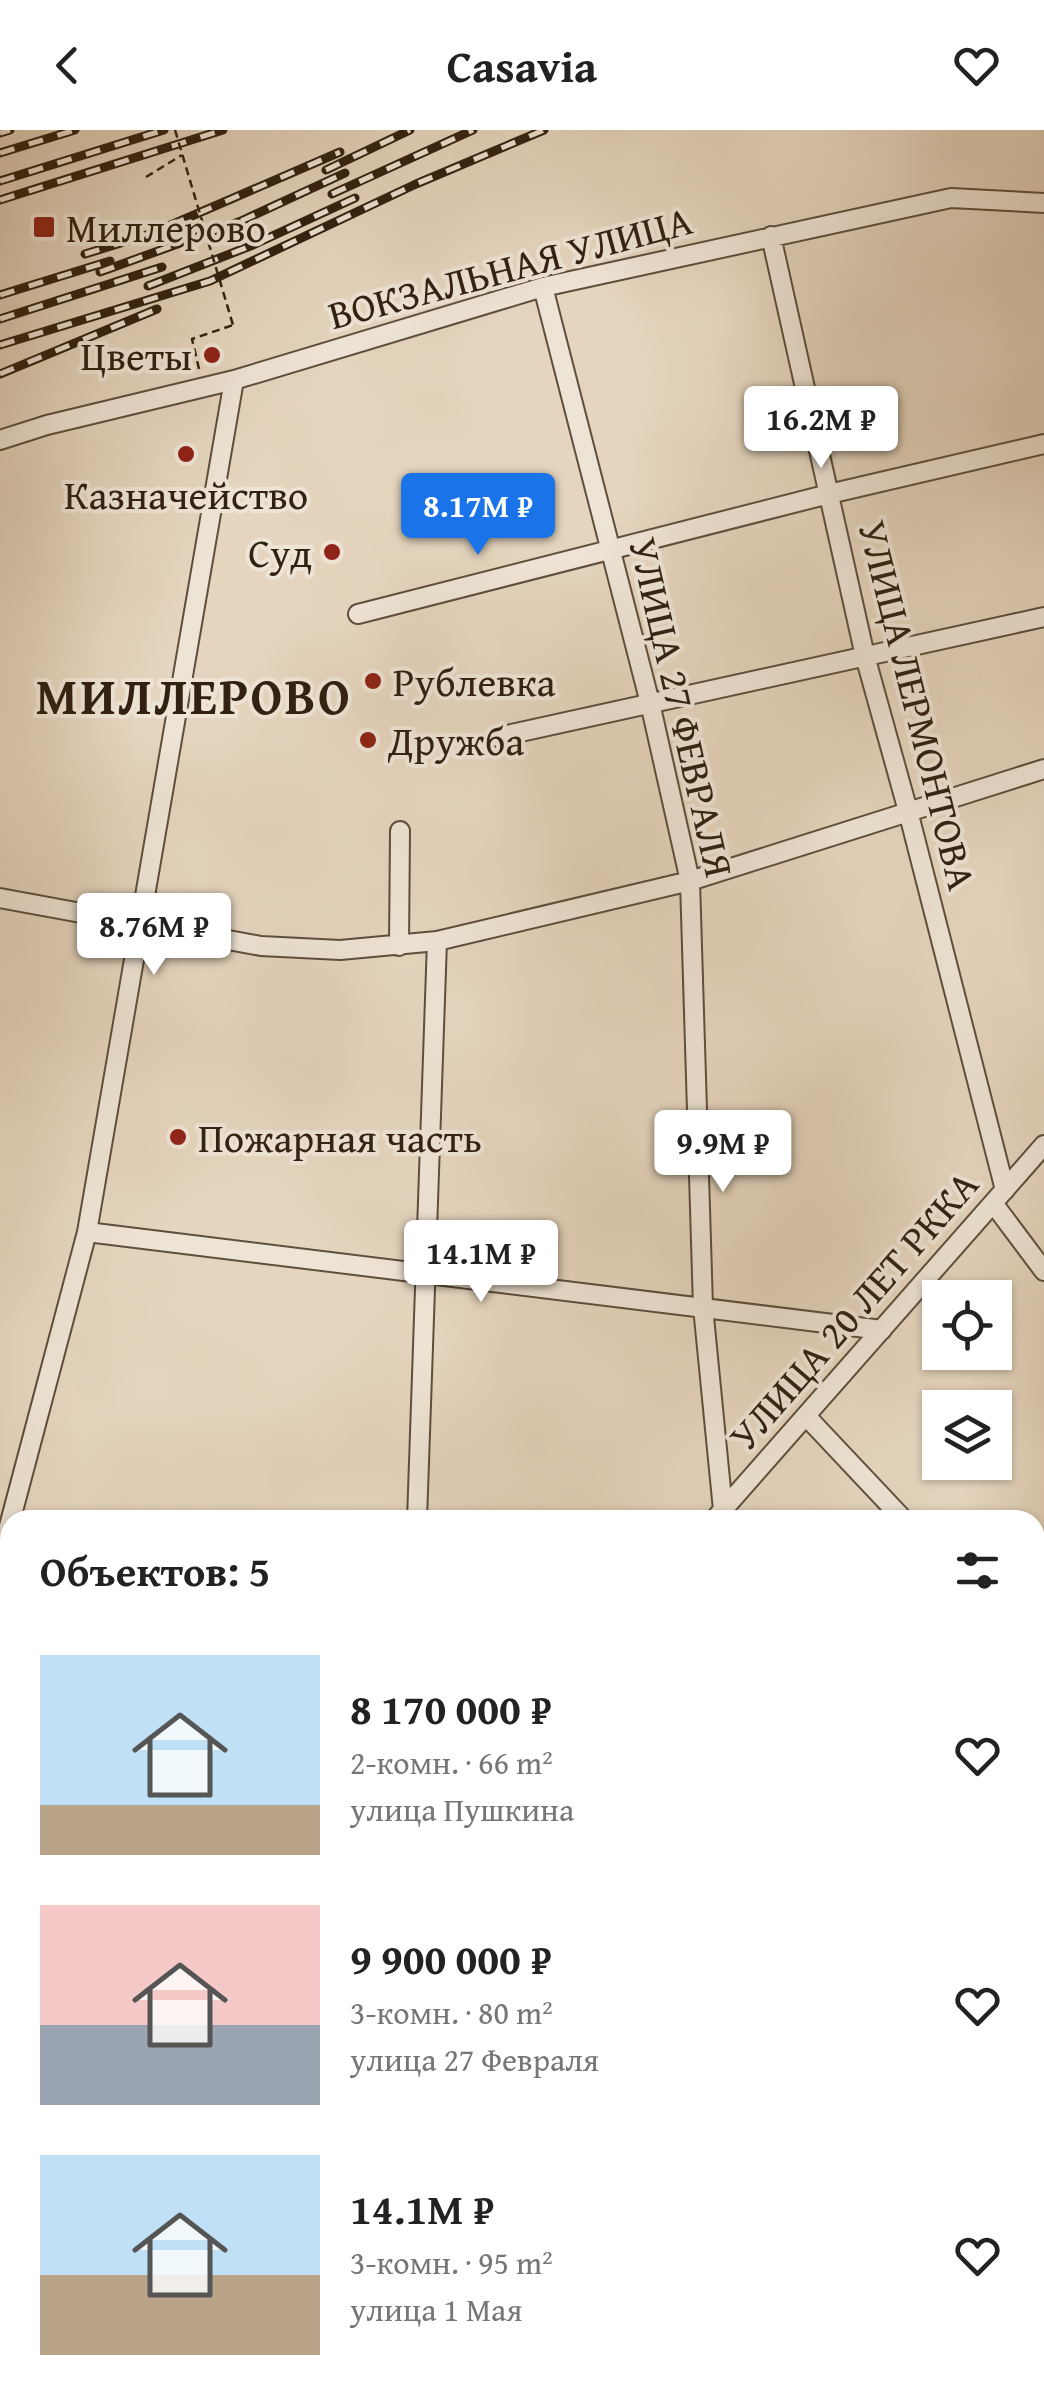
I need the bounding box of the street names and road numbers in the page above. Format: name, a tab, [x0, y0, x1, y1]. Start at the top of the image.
street label: ВОКЗАЛЬНАЯ УЛИЦА	[322, 190, 698, 344]
street label: УЛИЦА ЛЕРМОНТОВА	[844, 514, 992, 896]
street label: УЛИЦА 27 ФЕВРАЛЯ	[614, 532, 750, 882]
street label: УЛИЦА 20 ЛЕТ РККА	[714, 1157, 992, 1463]

